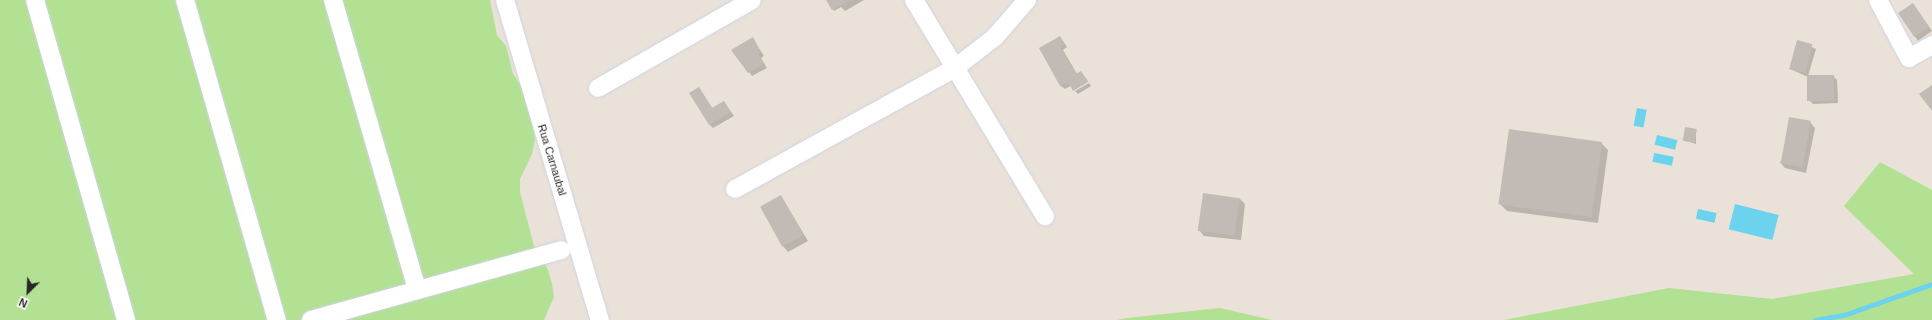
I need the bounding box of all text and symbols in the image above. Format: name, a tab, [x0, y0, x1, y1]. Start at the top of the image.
street label: Rua Carnaubal	[535, 123, 569, 197]
north arrow	[8, 272, 48, 312]
text: N	[17, 296, 29, 310]

